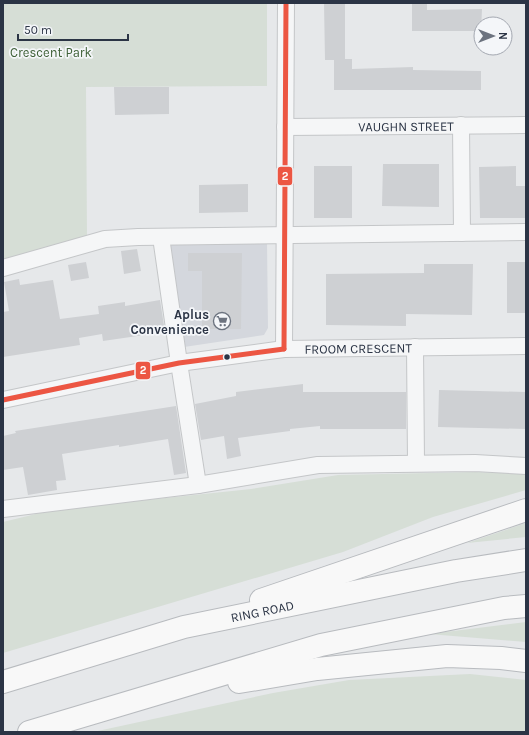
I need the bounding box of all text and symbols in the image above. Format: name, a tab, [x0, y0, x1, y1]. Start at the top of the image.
scale bar	[18, 16, 128, 42]
north arrow	[473, 16, 513, 56]
text: 50 m	[24, 23, 52, 37]
text: N	[496, 32, 509, 40]
park label: Crescent Park	[10, 45, 92, 60]
street label: VAUGHN STREET	[358, 118, 454, 134]
line badge: 2	[277, 166, 293, 186]
text: 2	[282, 170, 289, 183]
place label: Aplus Convenience	[131, 307, 209, 337]
supermarket icon: Aplus Convenience	[212, 311, 232, 331]
street label: FROOM CRESCENT	[304, 340, 413, 356]
unlabelled marker	[222, 352, 232, 362]
line badge: 2	[135, 361, 151, 380]
text: 2	[140, 364, 147, 377]
street label: RING ROAD	[229, 597, 295, 625]

